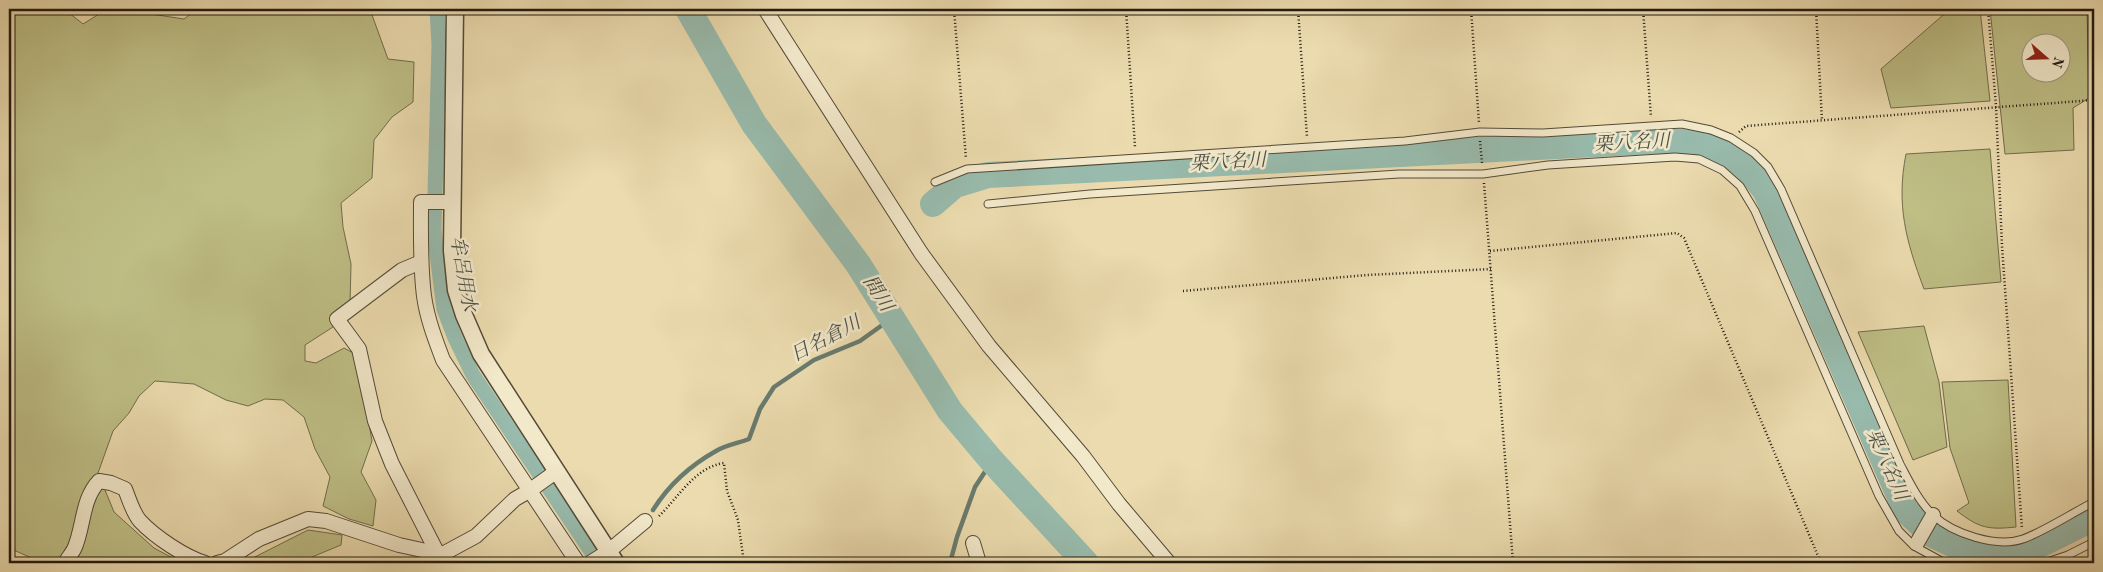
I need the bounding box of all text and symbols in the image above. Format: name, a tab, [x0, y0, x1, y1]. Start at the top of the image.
north arrow	[2020, 32, 2070, 82]
text: N	[2049, 55, 2066, 70]
water label: 栗八名川	[1593, 130, 1672, 155]
water label: 栗八名川	[1189, 149, 1268, 174]
water label: 牟呂用水	[446, 235, 480, 315]
water label: 間川	[859, 272, 898, 317]
water label: 日名倉川	[787, 311, 866, 366]
water label: 栗八名川	[1862, 426, 1913, 505]

